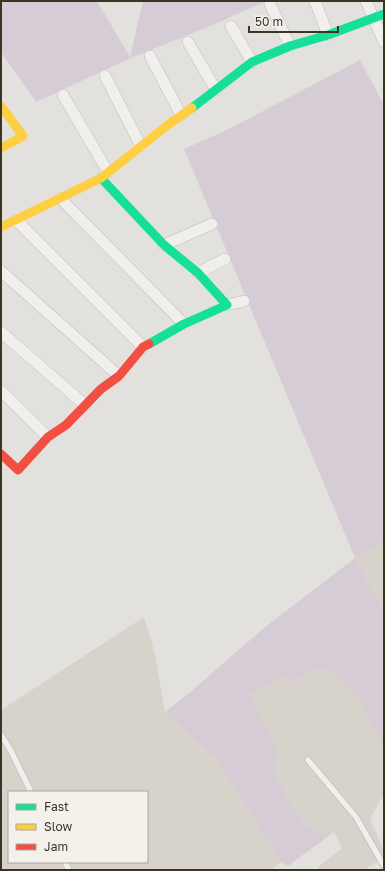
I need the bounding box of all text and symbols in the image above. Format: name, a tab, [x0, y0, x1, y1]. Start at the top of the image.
scale bar	[249, 8, 338, 34]
text: 50 m	[255, 14, 283, 29]
legend	[8, 791, 148, 863]
text: Fast	[44, 799, 69, 814]
text: Slow	[44, 819, 72, 834]
text: Jam	[44, 839, 68, 854]

